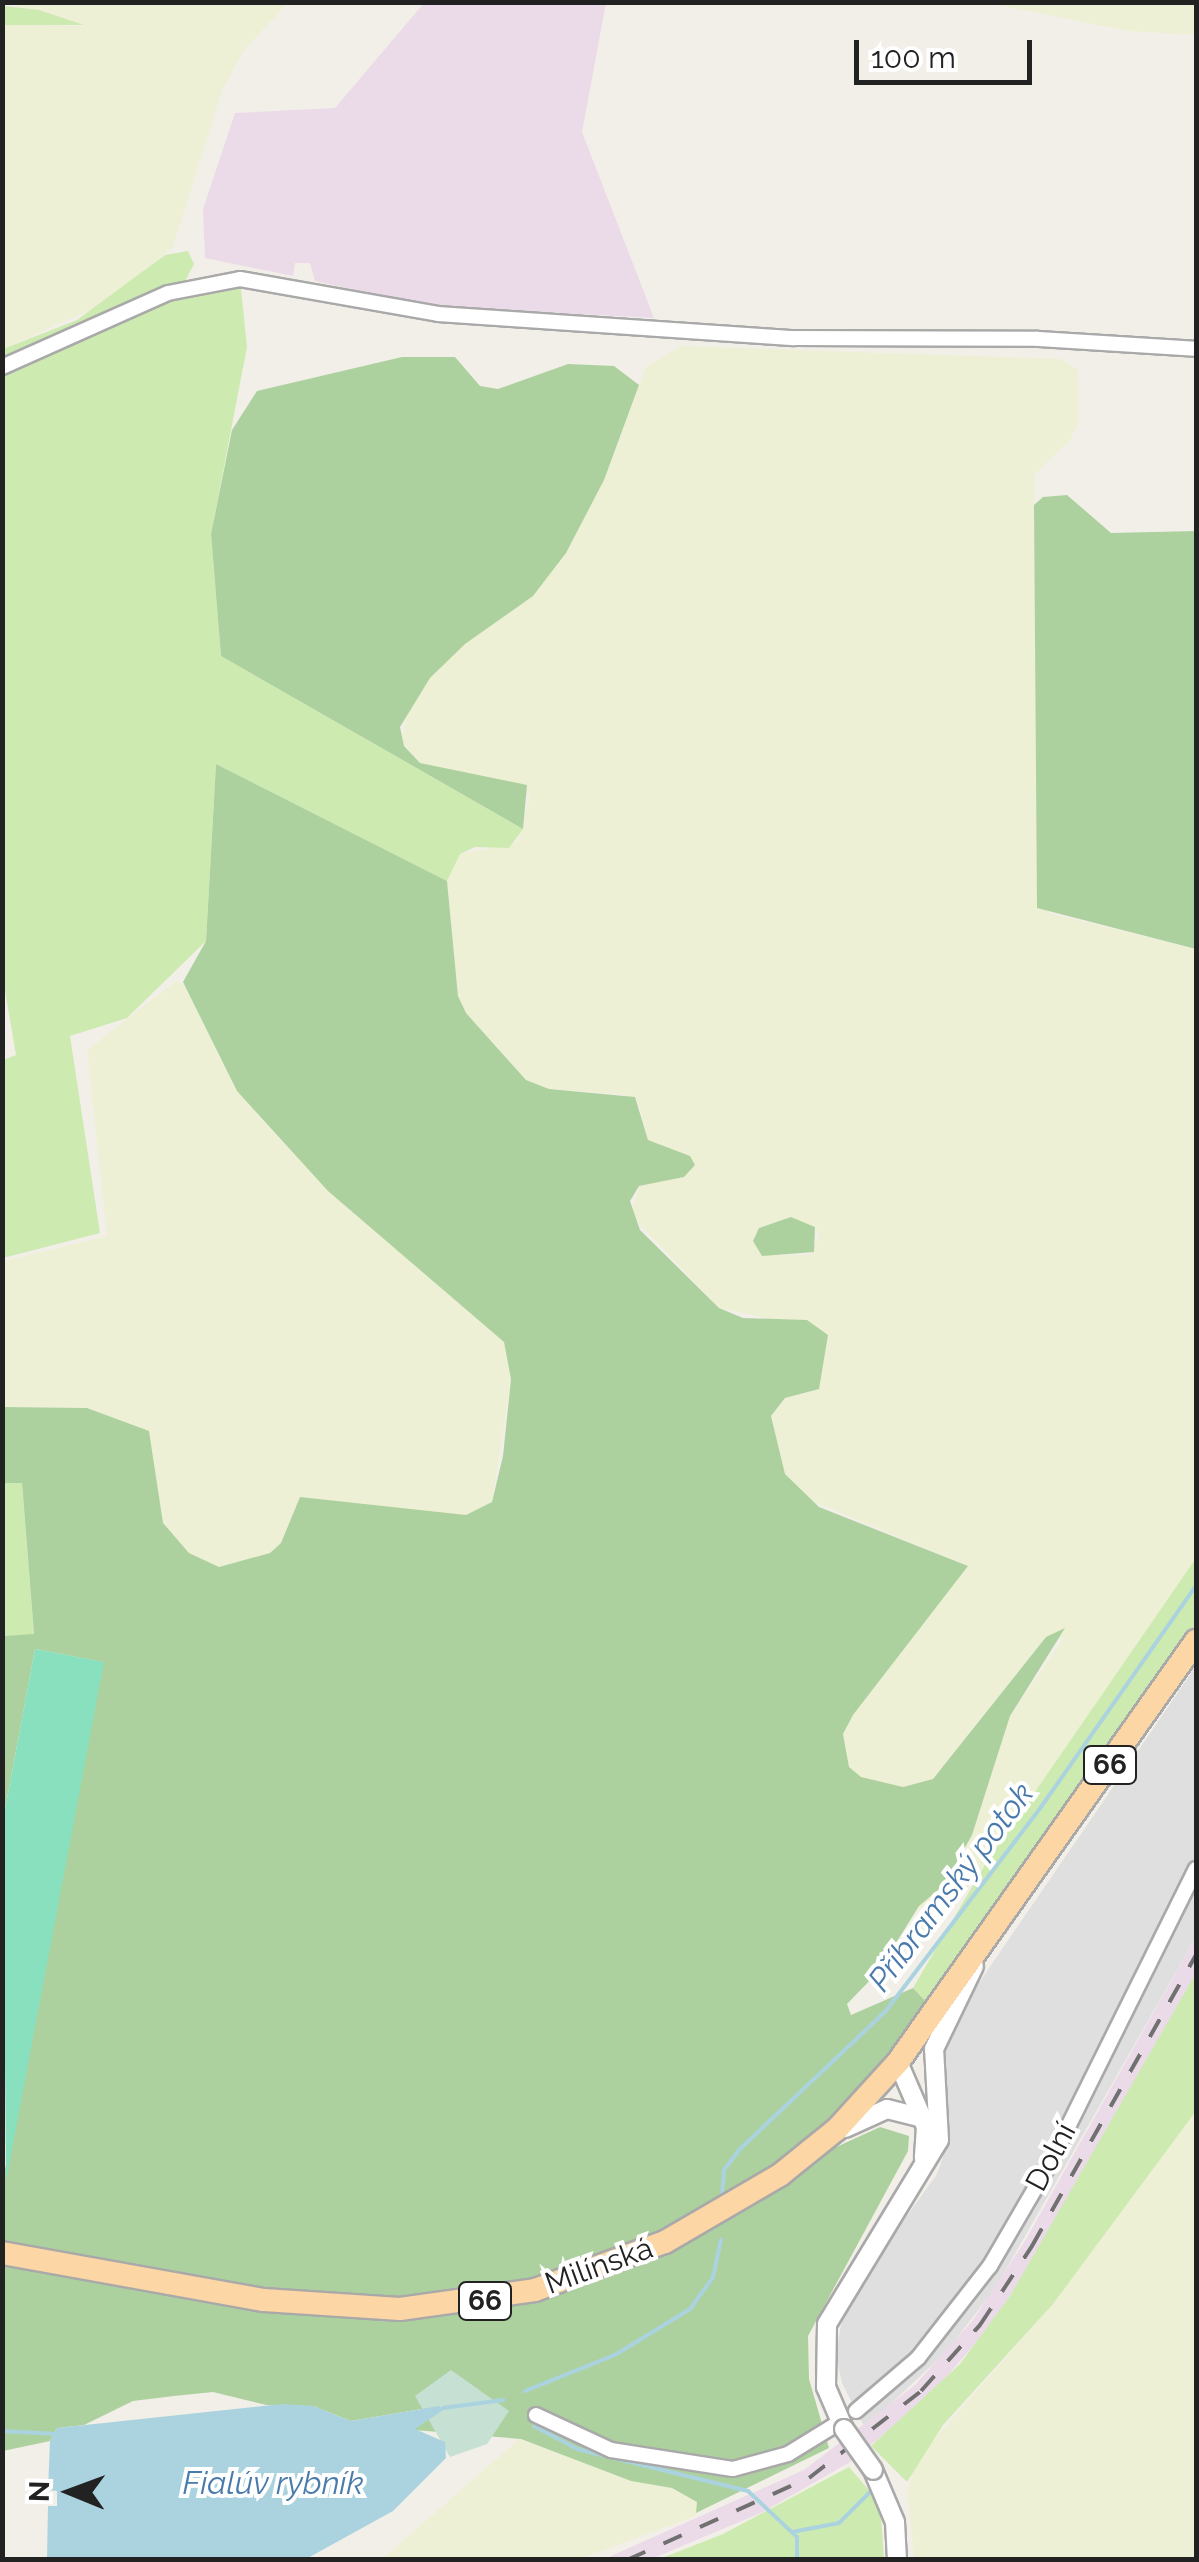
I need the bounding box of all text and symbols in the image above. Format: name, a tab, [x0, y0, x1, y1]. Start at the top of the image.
scale bar	[859, 20, 1036, 82]
text: 100 m	[871, 40, 956, 75]
road number: 66	[1082, 1742, 1138, 1788]
water label: Příbramský potok	[860, 1775, 1042, 1999]
street label: Dolní	[1018, 2117, 1084, 2197]
street label: Milínská	[540, 2230, 658, 2302]
road number: 66	[458, 2278, 512, 2324]
north arrow	[20, 2442, 120, 2542]
water label: Fialúv rybník	[182, 2464, 364, 2502]
text: N	[23, 2480, 56, 2502]

